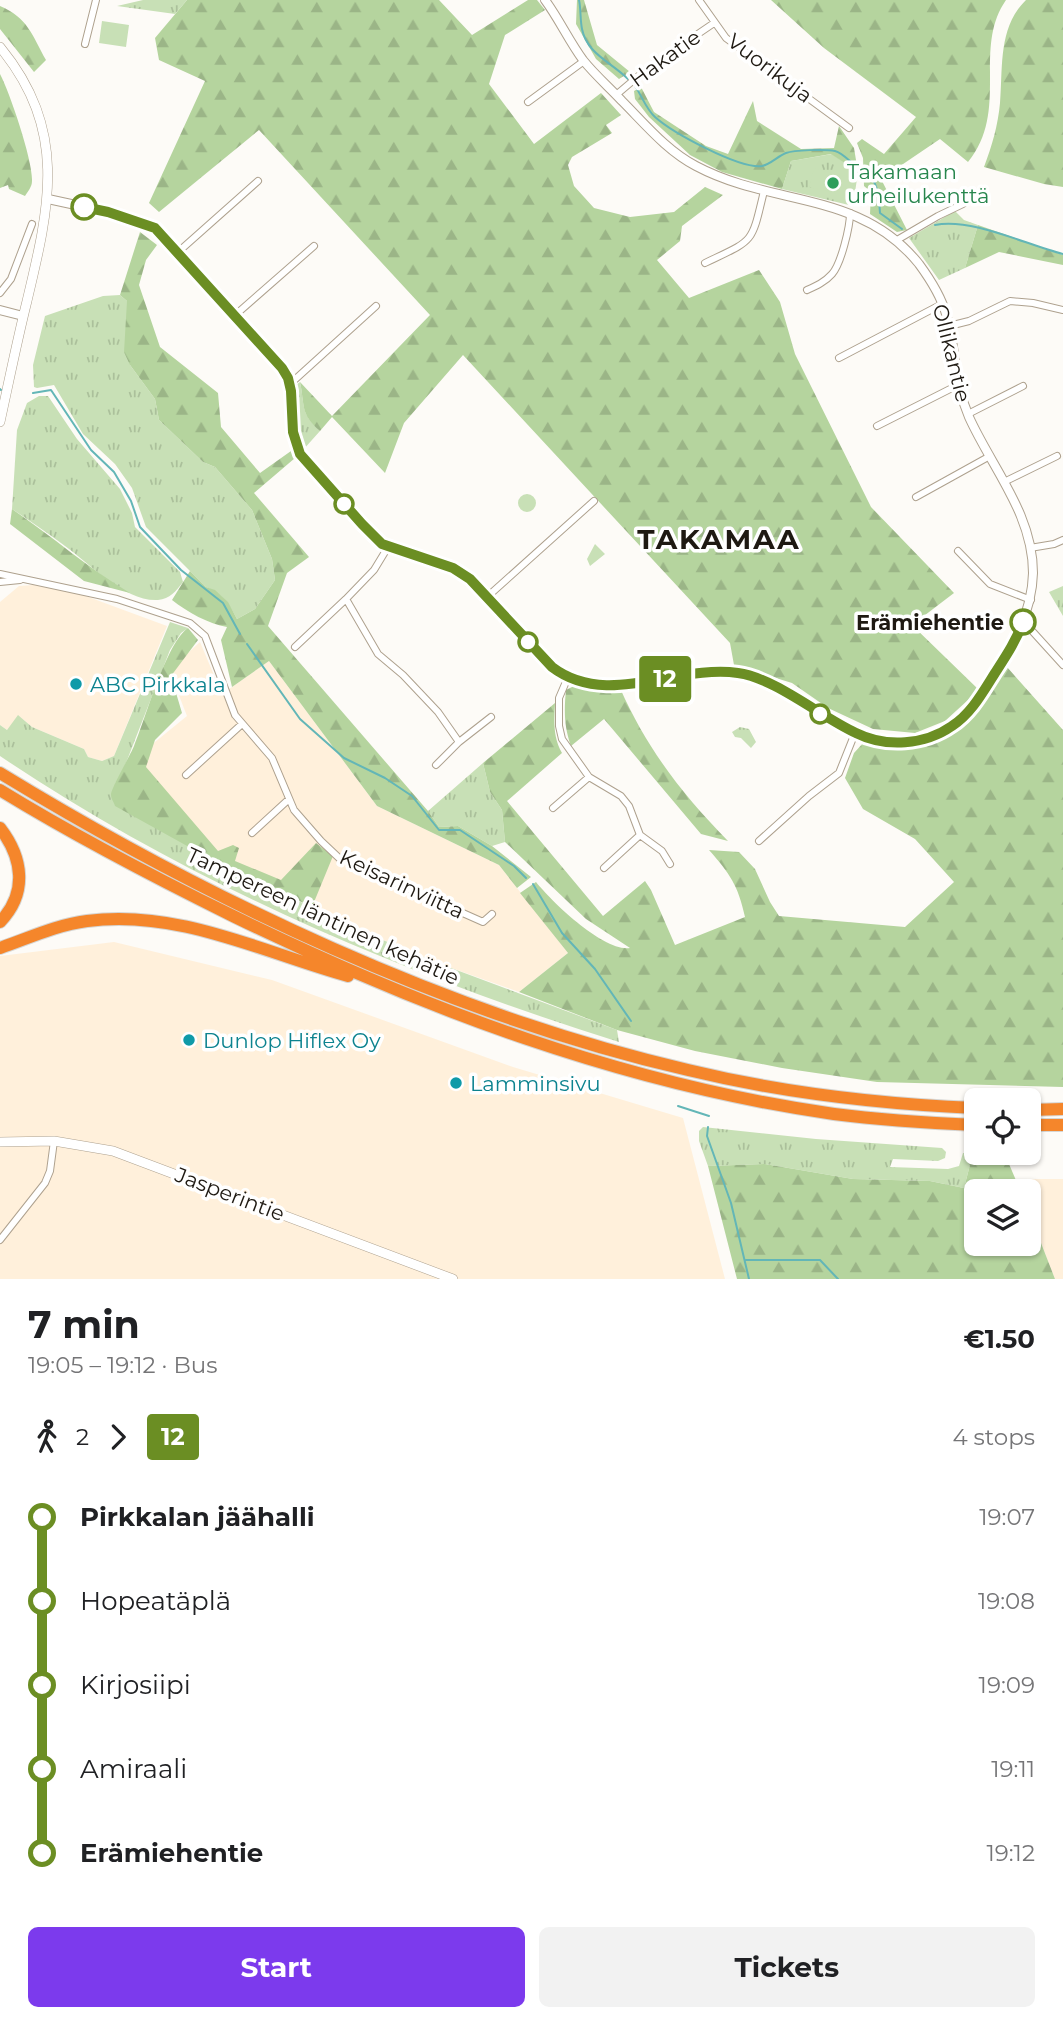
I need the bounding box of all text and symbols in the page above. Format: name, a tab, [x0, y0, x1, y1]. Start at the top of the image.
street label: Hakatie	[625, 24, 705, 92]
street label: Vuorikuja	[723, 28, 817, 108]
place label: Takamaan urheilukenttä	[847, 159, 989, 208]
marker: Takamaan urheilukenttä	[825, 175, 841, 191]
unlabelled marker	[71, 194, 97, 220]
street label: Ollikantie	[928, 301, 976, 405]
unlabelled marker	[334, 494, 354, 514]
district label: TAKAMAA	[637, 522, 801, 556]
marker: Erämiehentie	[1010, 609, 1036, 635]
place label: Erämiehentie	[856, 610, 1004, 635]
unlabelled marker	[518, 632, 538, 652]
line badge: 12	[634, 656, 696, 702]
text: 12	[653, 664, 677, 693]
place label: ABC Pirkkala	[90, 672, 226, 697]
marker: ABC Pirkkala	[68, 676, 84, 692]
unlabelled marker	[810, 704, 830, 724]
street label: Tampereen läntinen kehätie	[183, 842, 463, 990]
street label: Keisarinviitta	[336, 844, 468, 924]
place label: Dunlop Hiflex Oy	[203, 1028, 381, 1053]
marker: Dunlop Hiflex Oy	[181, 1032, 197, 1048]
place label: Lamminsivu	[470, 1071, 601, 1096]
marker: Lamminsivu	[448, 1075, 464, 1091]
map controls	[964, 1088, 1041, 1256]
button: locate	[964, 1088, 1041, 1165]
street label: Jasperintie	[171, 1161, 288, 1226]
button: layers	[964, 1179, 1041, 1256]
text: 7 min	[28, 1301, 140, 1348]
text: €1.50	[964, 1323, 1035, 1355]
text: 19:05 – 19:12 · Bus	[28, 1351, 217, 1379]
icon: walk	[28, 1418, 66, 1456]
icon: forward	[99, 1418, 137, 1456]
text: 12	[161, 1422, 185, 1451]
text: 2	[76, 1423, 89, 1451]
text: 4 stops	[952, 1423, 1035, 1451]
text: Pirkkalan jäähalli	[80, 1501, 315, 1533]
text: 19:07	[979, 1503, 1035, 1531]
text: Hopeatäplä	[80, 1585, 231, 1617]
text: 19:08	[978, 1587, 1035, 1615]
text: Kirjosiipi	[80, 1669, 191, 1701]
text: 19:09	[979, 1671, 1035, 1699]
text: Amiraali	[80, 1753, 187, 1785]
text: 19:11	[991, 1755, 1035, 1783]
text: Erämiehentie	[80, 1837, 263, 1869]
text: 19:12	[986, 1839, 1035, 1867]
button: Start	[28, 1927, 525, 2007]
button: Tickets	[539, 1927, 1035, 2007]

